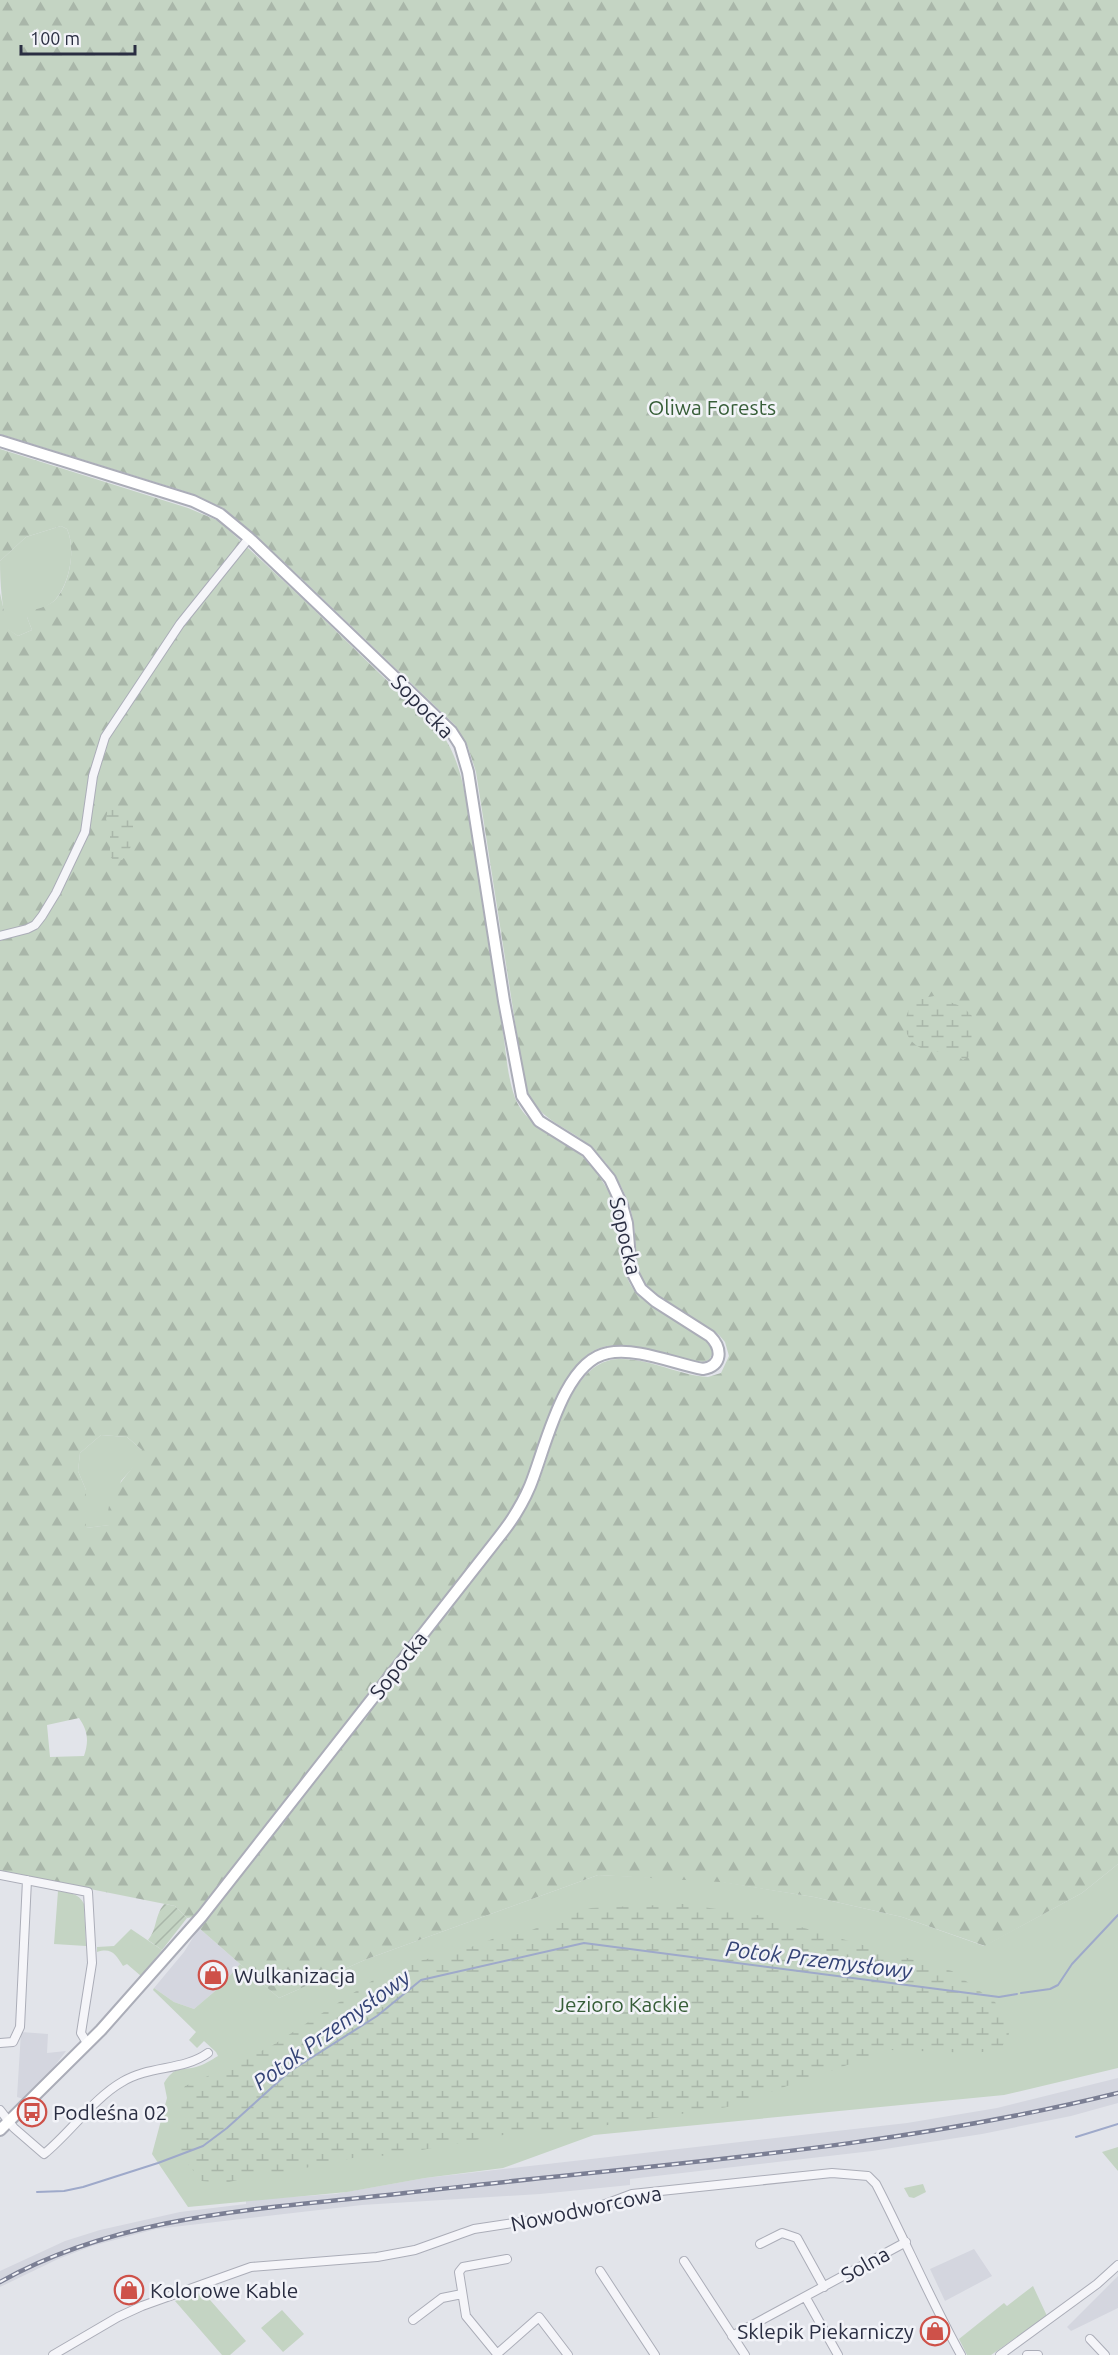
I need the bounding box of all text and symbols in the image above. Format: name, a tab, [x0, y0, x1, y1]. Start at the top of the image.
scale bar	[21, 18, 135, 56]
text: 100 m	[30, 28, 80, 48]
park label: Oliwa Forests	[648, 395, 776, 419]
street label: Sopocka	[387, 669, 459, 743]
street label: Sopocka	[605, 1195, 647, 1277]
street label: Sopocka	[364, 1626, 432, 1704]
water label: Potok Przemysłowy	[724, 1935, 914, 1983]
shop icon: Wulkanizacja	[197, 1959, 229, 1991]
place label: Wulkanizacja	[234, 1963, 355, 1987]
water label: Potok Przemysłowy	[248, 1963, 415, 2094]
park label: Jezioro Kackie	[555, 1992, 689, 2016]
bus stop icon: Podleśna 02	[16, 2096, 48, 2128]
place label: Podleśna 02	[53, 2100, 167, 2124]
street label: Nowodworcowa	[508, 2180, 664, 2236]
street label: Solna	[837, 2241, 893, 2287]
shop icon: Kolorowe Kable	[113, 2274, 145, 2306]
place label: Kolorowe Kable	[150, 2278, 298, 2302]
shop icon: Sklepik Piekarniczy	[919, 2315, 951, 2347]
place label: Sklepik Piekarniczy	[737, 2319, 914, 2343]

